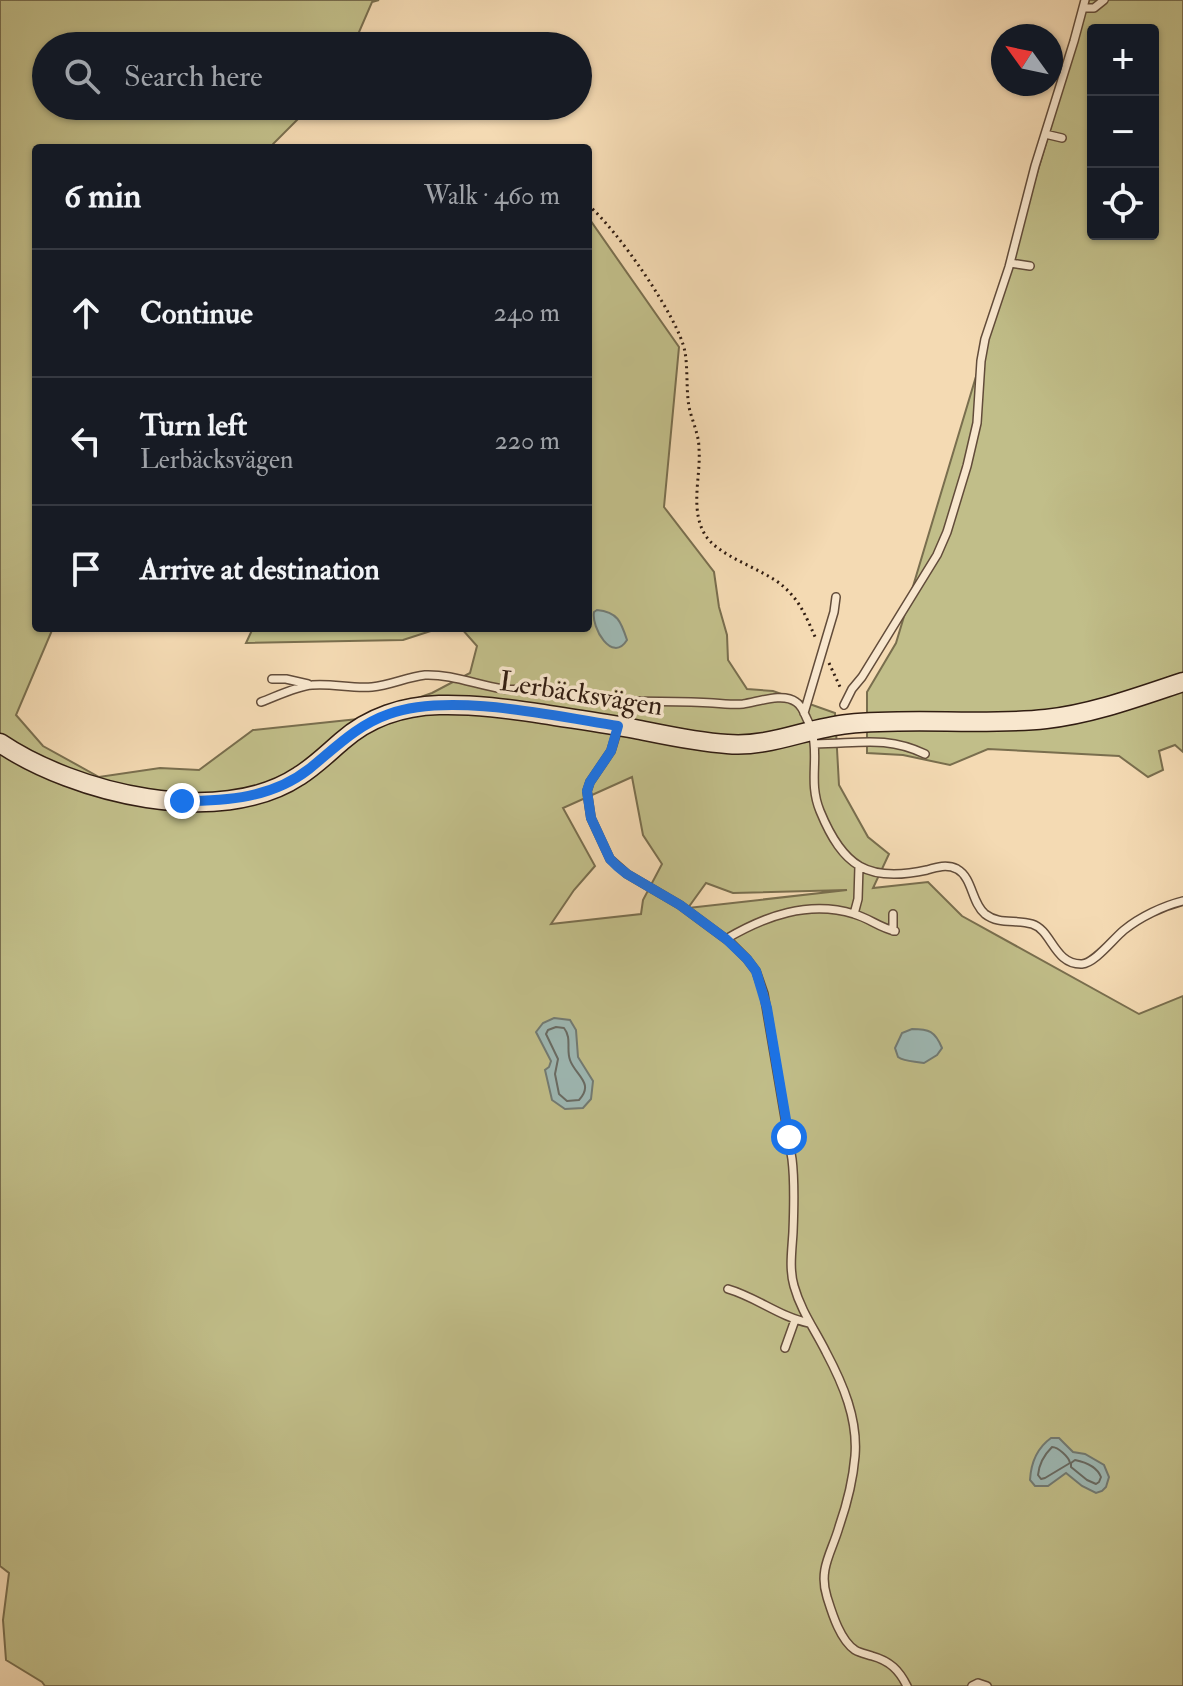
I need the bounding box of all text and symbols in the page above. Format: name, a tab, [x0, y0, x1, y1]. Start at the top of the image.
north arrow	[991, 24, 1063, 96]
map controls	[1087, 24, 1159, 240]
button: +	[1087, 24, 1159, 96]
search box	[32, 32, 592, 120]
icon: search	[60, 54, 104, 98]
text: Search here	[124, 58, 263, 95]
button: −	[1087, 96, 1159, 168]
button: locate	[1087, 168, 1159, 240]
text: 6 min	[64, 175, 141, 218]
text: Walk · 460 m	[424, 180, 560, 212]
icon: ahead	[64, 291, 108, 335]
text: Continue	[140, 295, 253, 332]
text: 240 m	[494, 297, 560, 329]
text: Turn left	[140, 407, 247, 444]
icon: left	[64, 419, 108, 463]
text: 220 m	[495, 425, 560, 457]
text: Lerbäcksvägen	[140, 444, 293, 476]
icon: arrive	[64, 547, 108, 591]
text: Arrive at destination	[140, 551, 380, 588]
street label: Lerbäcksvägen	[497, 664, 665, 724]
route end	[164, 783, 200, 819]
route start	[771, 1119, 807, 1155]

